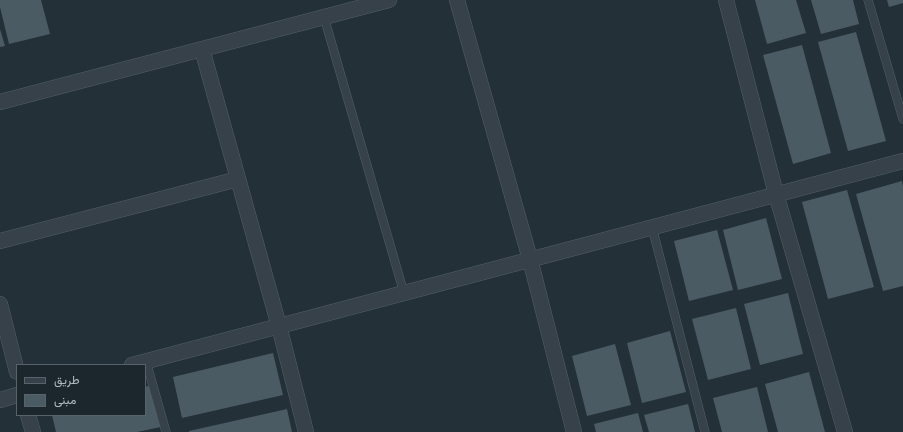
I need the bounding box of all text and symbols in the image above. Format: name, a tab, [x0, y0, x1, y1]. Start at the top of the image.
legend	[16, 364, 146, 416]
text: طريق	[54, 371, 79, 388]
text: مبنى	[54, 391, 76, 408]

